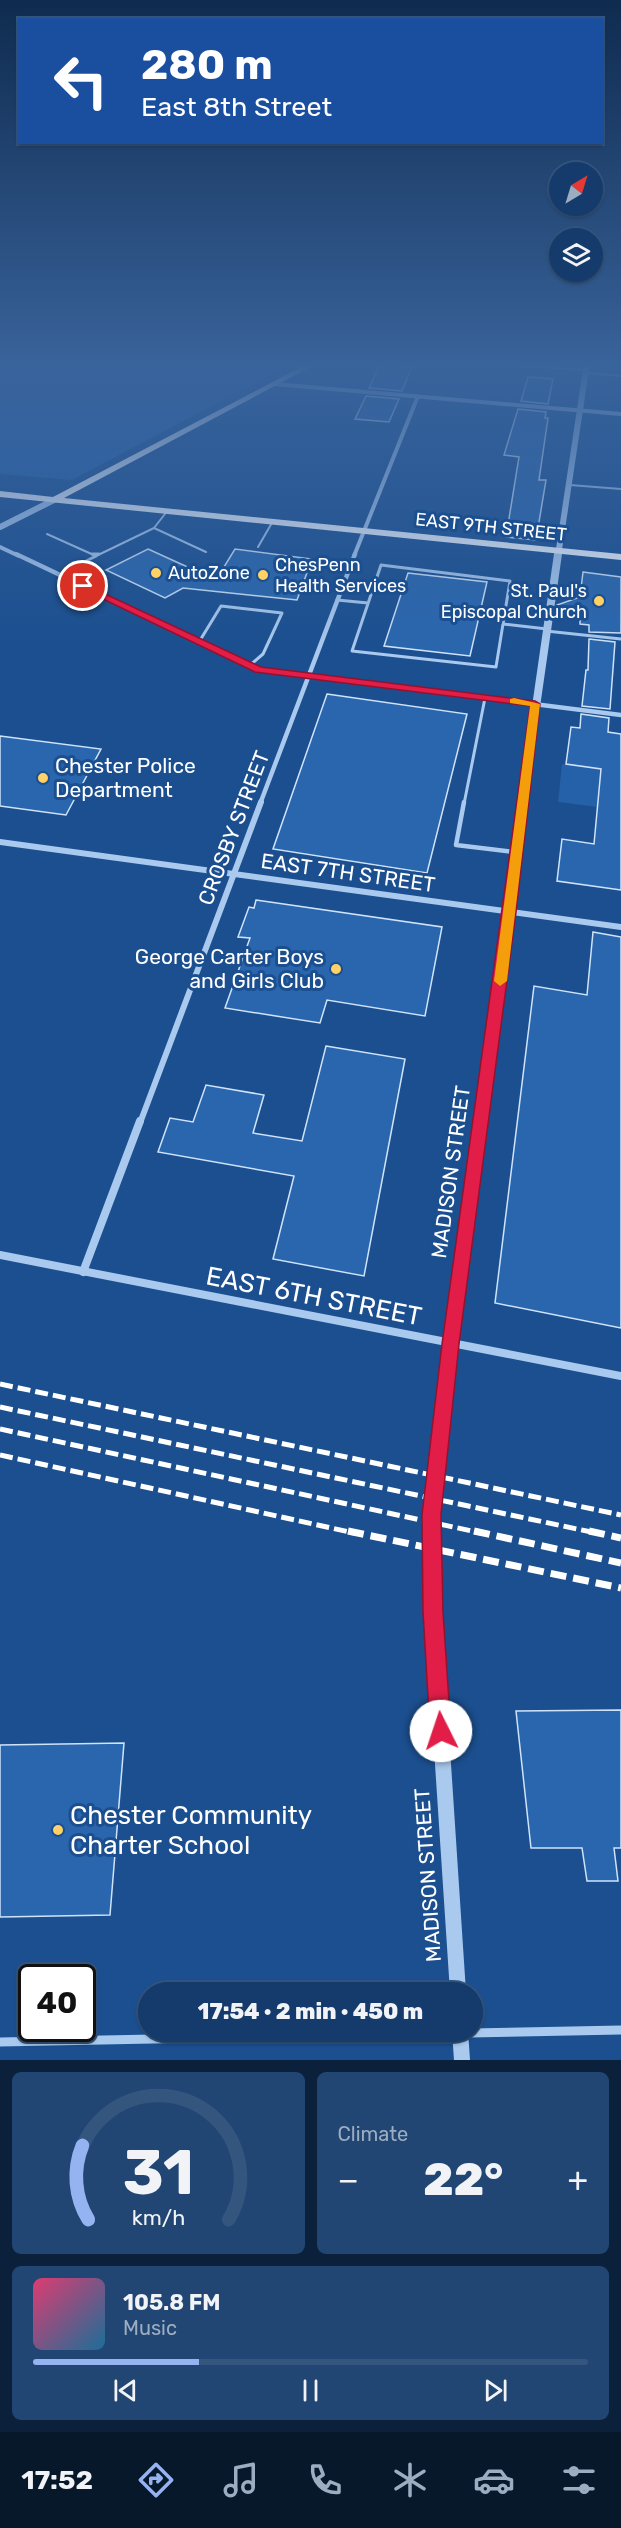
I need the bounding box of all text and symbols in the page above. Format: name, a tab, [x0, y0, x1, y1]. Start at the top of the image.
text: 280 m	[141, 40, 273, 90]
icon: left	[42, 42, 120, 120]
text: East 8th Street	[141, 91, 332, 123]
north arrow	[549, 162, 603, 216]
map controls	[549, 162, 603, 282]
button: layers	[549, 228, 603, 282]
street label: EAST 9TH STREET	[414, 508, 568, 546]
place label: ChesPenn Health Services	[275, 554, 406, 597]
pin	[57, 560, 108, 611]
place label: AutoZone	[168, 562, 250, 584]
marker: AutoZone	[149, 566, 163, 580]
marker: ChesPenn Health Services	[256, 568, 270, 582]
icon: arrive	[66, 569, 99, 602]
place label: St. Paul's Episcopal Church	[441, 580, 587, 623]
marker: St. Paul's Episcopal Church	[592, 594, 606, 608]
street label: CROSBY STREET	[193, 747, 274, 908]
place label: Chester Police Department	[55, 753, 196, 802]
marker: Chester Police Department	[36, 771, 50, 785]
street label: EAST 7TH STREET	[259, 848, 437, 897]
place label: George Carter Boys and Girls Club	[135, 944, 324, 993]
marker: George Carter Boys and Girls Club	[329, 962, 343, 976]
street label: MADISON STREET	[426, 1084, 475, 1260]
street label: EAST 6TH STREET	[204, 1260, 424, 1333]
position arrow	[409, 1699, 473, 1763]
street label: MADISON STREET	[409, 1787, 446, 1963]
place label: Chester Community Charter School	[70, 1800, 312, 1861]
marker: Chester Community Charter School	[51, 1823, 65, 1837]
speed limit sign: 40	[18, 1964, 96, 2042]
text: 17:54 · 2 min · 450 m	[198, 1998, 423, 2025]
text: Climate	[338, 2122, 408, 2146]
text: 31	[123, 2136, 194, 2210]
text: 22°	[423, 2153, 503, 2206]
text: −	[338, 2160, 359, 2199]
text: +	[567, 2160, 588, 2199]
text: km/h	[131, 2205, 185, 2230]
text: 105.8 FM	[123, 2289, 221, 2316]
text: Music	[123, 2316, 177, 2340]
icon: previous	[109, 2374, 142, 2407]
icon: pause	[294, 2374, 327, 2407]
icon: next	[479, 2374, 512, 2407]
icon: directions	[135, 2459, 177, 2501]
icon: music	[220, 2459, 262, 2501]
icon: phone	[304, 2459, 346, 2501]
icon: climate	[389, 2459, 431, 2501]
icon: car	[473, 2459, 515, 2501]
icon: filters	[558, 2459, 600, 2501]
text: 17:52	[21, 2464, 93, 2496]

